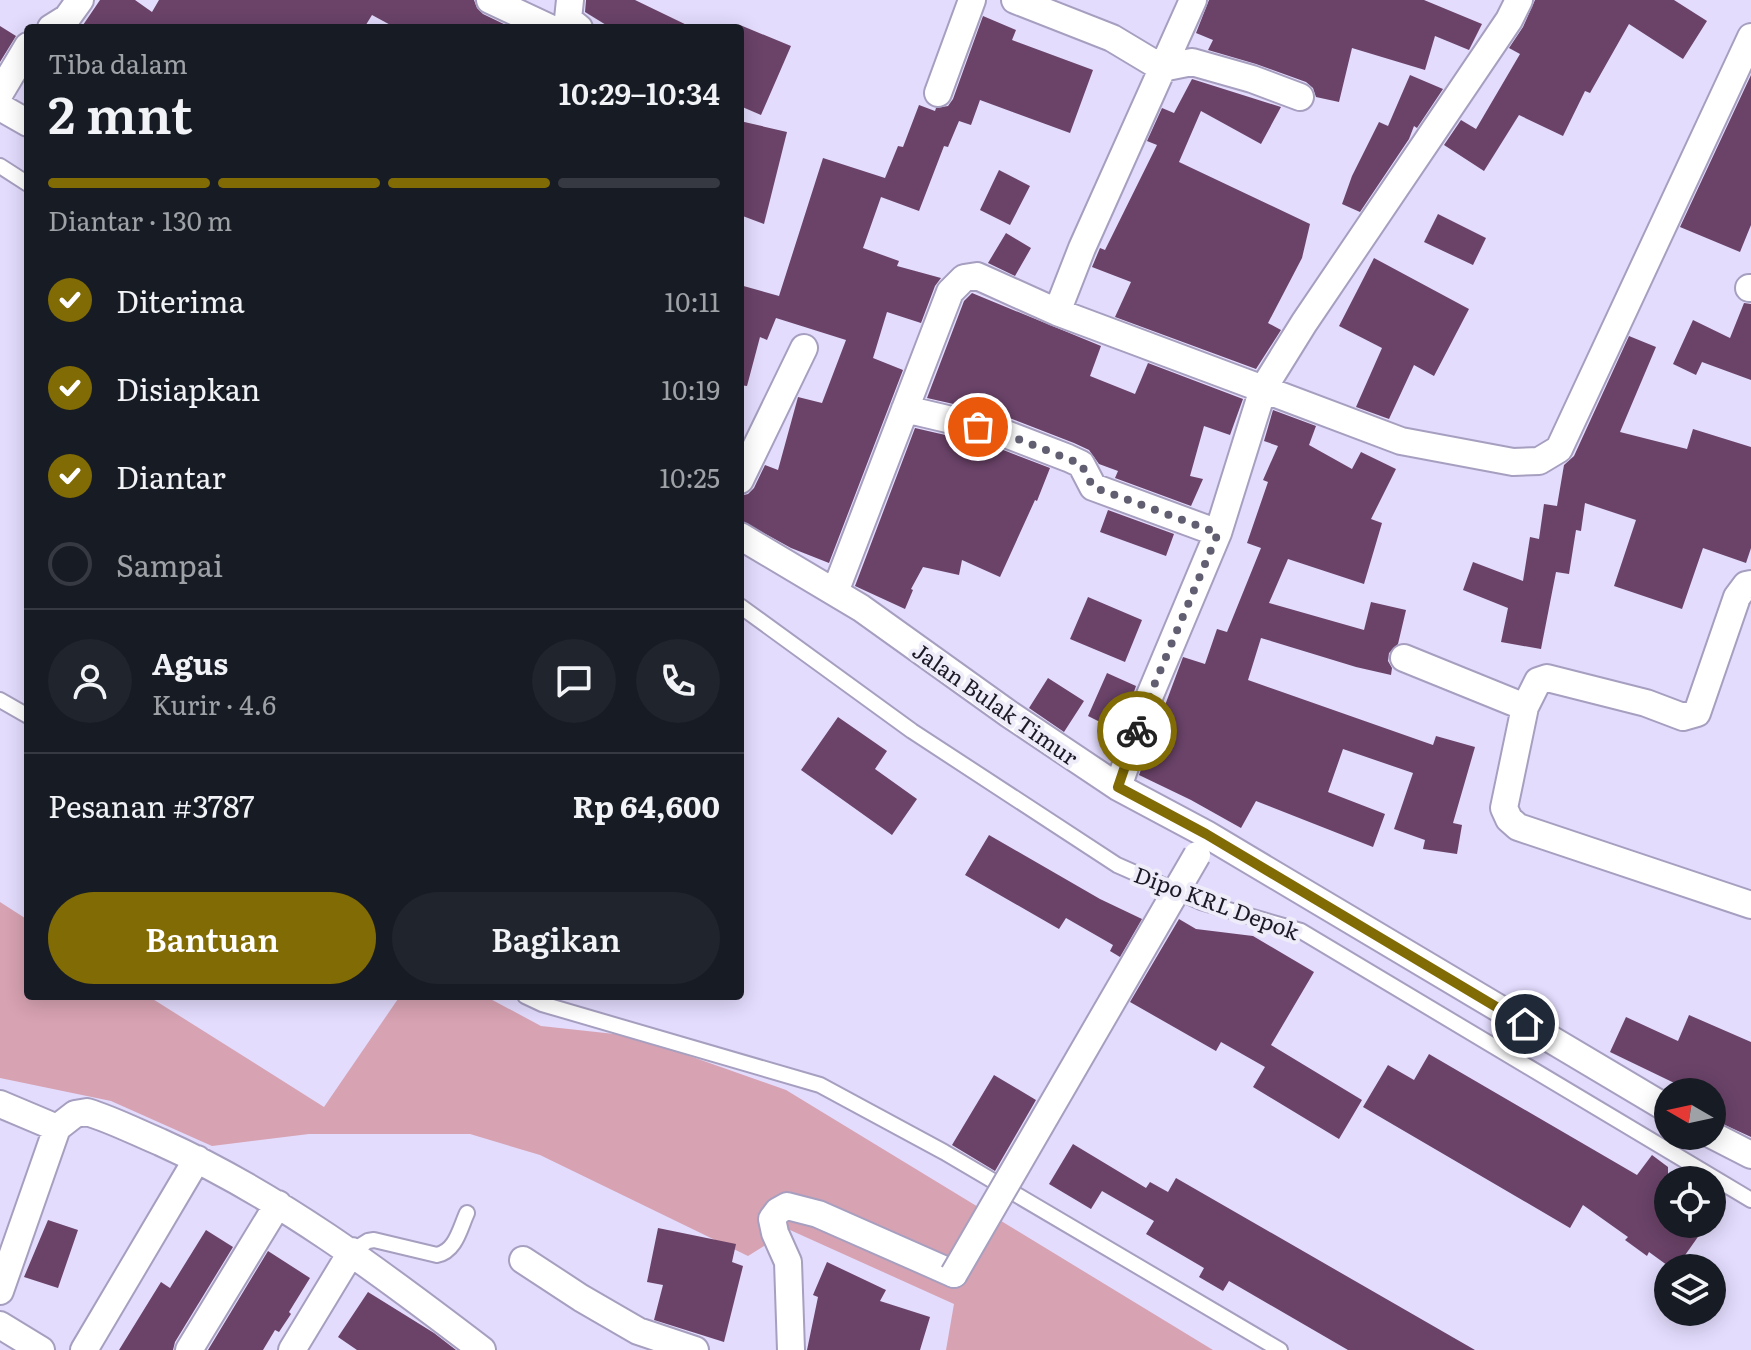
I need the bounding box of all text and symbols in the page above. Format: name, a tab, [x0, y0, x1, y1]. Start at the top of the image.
text: Tiba dalam	[48, 43, 188, 82]
text: 10:29–10:34	[559, 70, 720, 114]
text: 2 mnt	[48, 73, 193, 150]
text: Diantar · 130 m	[48, 200, 232, 239]
icon: check	[48, 278, 92, 322]
text: Diterima	[116, 278, 245, 322]
text: 10:11	[665, 281, 720, 320]
icon: check	[48, 366, 92, 410]
text: Disiapkan	[116, 366, 260, 410]
text: 10:19	[662, 369, 720, 408]
pin	[944, 393, 1012, 461]
icon: bag	[956, 405, 1000, 449]
icon: check	[48, 454, 92, 498]
text: Diantar	[116, 454, 226, 498]
text: 10:25	[660, 457, 720, 496]
text: Sampai	[116, 542, 223, 586]
street label: Jalan Bulak Timur	[907, 634, 1086, 773]
button: person	[48, 639, 132, 723]
button: chat	[532, 639, 616, 723]
button: phone	[636, 639, 720, 723]
text: Agus	[152, 640, 228, 684]
text: Kurir · 4.6	[152, 684, 276, 723]
courier	[1097, 691, 1177, 771]
icon: bike	[1115, 709, 1159, 753]
text: Pesanan #3787	[48, 783, 254, 827]
text: Rp 64,600	[573, 783, 720, 827]
street label: Dipo KRL Depok	[1130, 857, 1305, 947]
button: Bantuan	[48, 892, 376, 984]
button: Bagikan	[392, 892, 720, 984]
pin	[1491, 990, 1559, 1058]
icon: home	[1503, 1002, 1547, 1046]
north arrow	[1654, 1078, 1726, 1150]
map controls	[1654, 1078, 1726, 1326]
button: locate	[1654, 1166, 1726, 1238]
button: layers	[1654, 1254, 1726, 1326]

